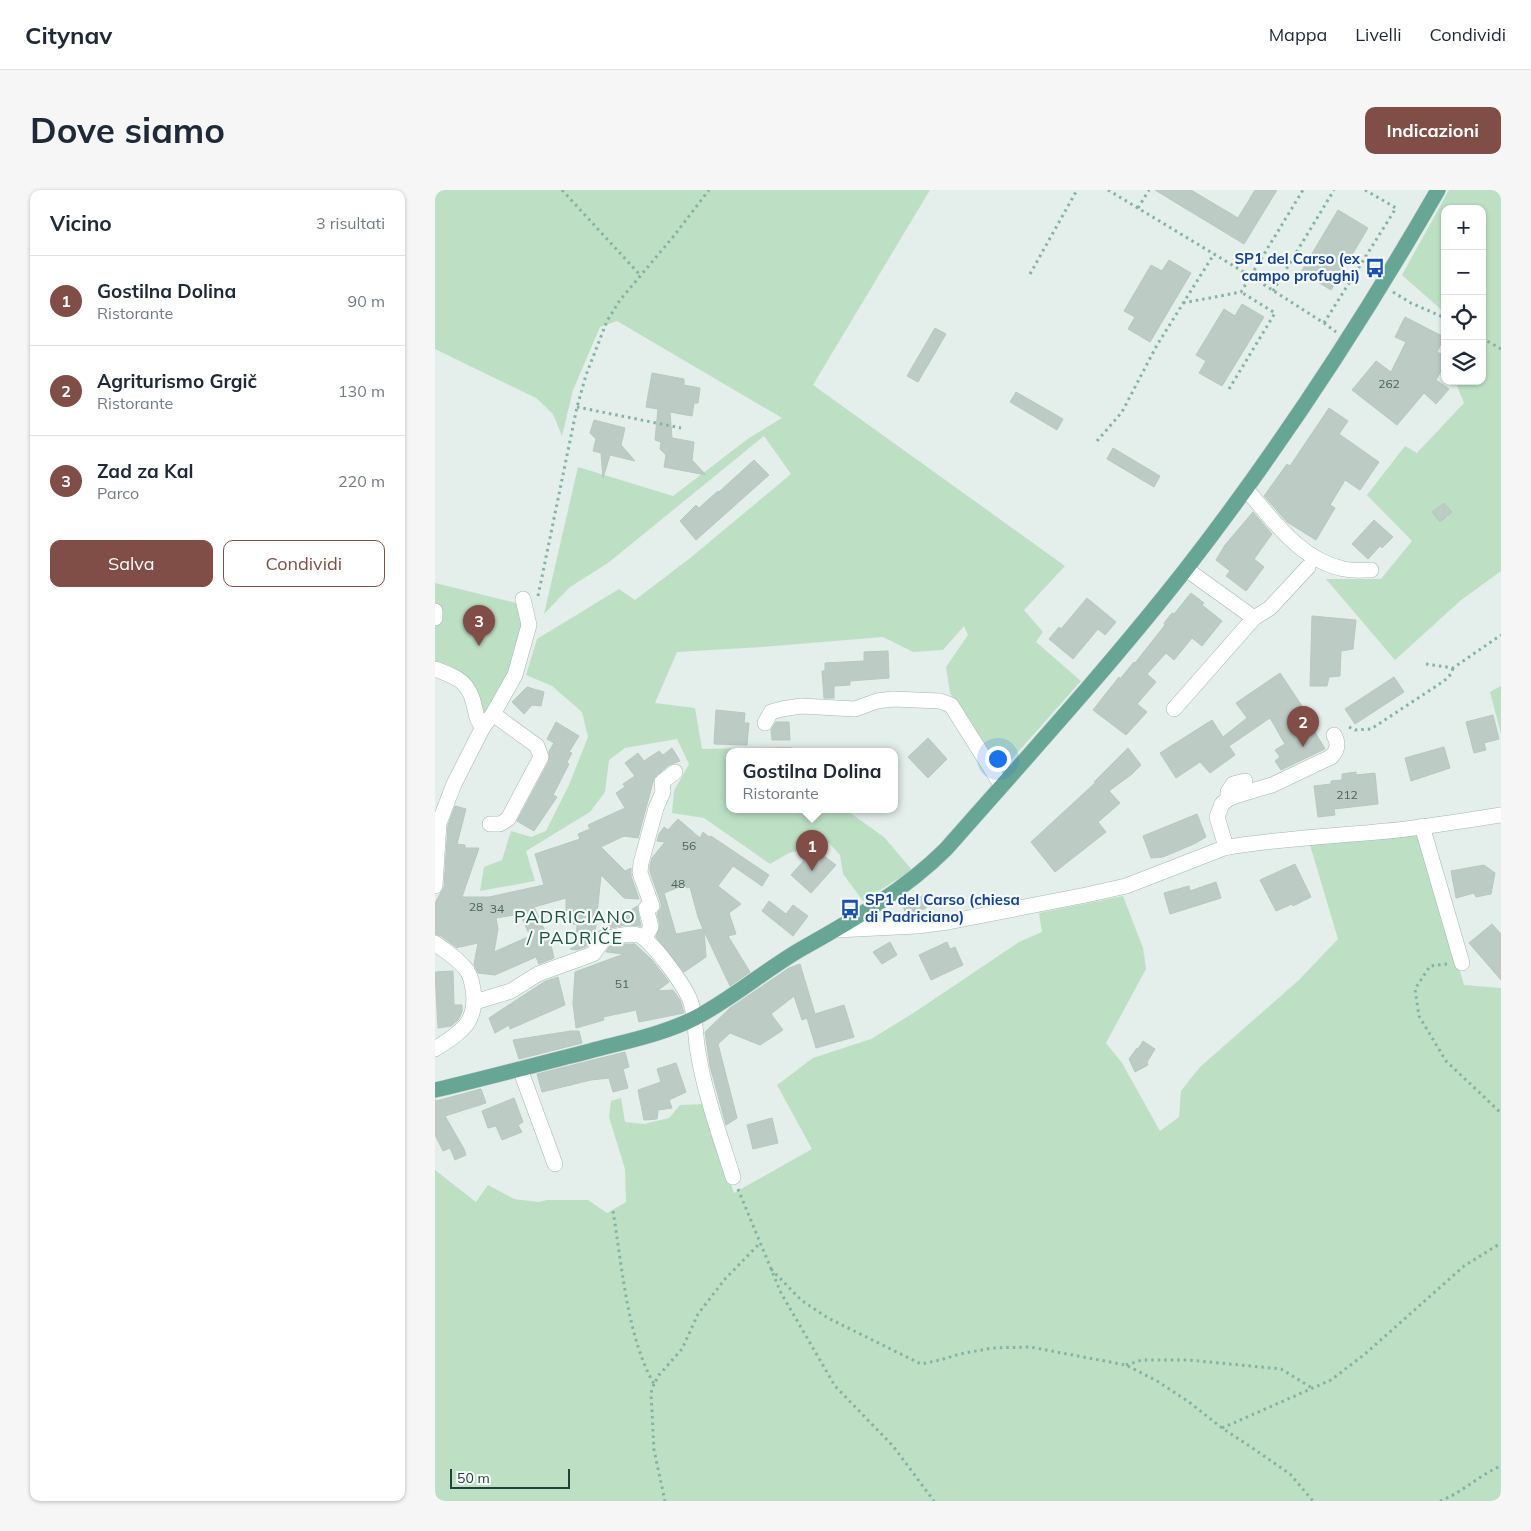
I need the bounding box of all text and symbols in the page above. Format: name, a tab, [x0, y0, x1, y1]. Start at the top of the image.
text: Citynav	[25, 20, 112, 50]
text: Mappa	[1269, 23, 1327, 46]
text: Livelli	[1355, 23, 1401, 46]
text: Condividi	[1429, 23, 1506, 46]
button: Indicazioni	[1365, 107, 1501, 154]
text: Dove siamo	[30, 108, 225, 152]
map controls	[1441, 205, 1486, 385]
button: +	[1441, 205, 1486, 250]
text: Vicino	[50, 210, 112, 236]
text: 3 risultati	[316, 213, 385, 233]
place label: SP1 del Carso (ex campo profughi)	[1234, 249, 1361, 285]
button: −	[1441, 250, 1486, 295]
bus stop icon: SP1 del Carso (ex campo profughi)	[1364, 257, 1386, 279]
text: Gostilna Dolina	[97, 279, 236, 303]
text: 1	[61, 291, 71, 311]
text: 90 m	[348, 291, 385, 311]
button: locate	[1441, 295, 1486, 340]
text: Ristorante	[97, 303, 173, 323]
button: layers	[1441, 340, 1486, 385]
text: Agriturismo Grgič	[97, 369, 257, 393]
house number: 262	[1378, 376, 1400, 391]
text: 2	[61, 381, 71, 401]
text: 130 m	[338, 381, 385, 401]
text: Ristorante	[97, 393, 173, 413]
text: Zad za Kal	[97, 459, 193, 483]
text: 3	[61, 471, 71, 491]
text: 220 m	[338, 471, 385, 491]
text: Parco	[97, 483, 139, 503]
button: Salva	[50, 540, 213, 587]
button: Condividi	[223, 540, 385, 587]
pin: 3	[463, 605, 495, 646]
pin: 2	[1287, 706, 1319, 747]
your location	[985, 746, 1011, 772]
popup	[726, 748, 898, 813]
text: Gostilna Dolina	[742, 759, 882, 783]
text: Ristorante	[742, 783, 819, 803]
house number: 212	[1336, 787, 1358, 802]
pin: 1	[796, 830, 828, 871]
house number: 56	[682, 838, 696, 853]
house number: 48	[671, 876, 685, 891]
place label: SP1 del Carso (chiesa di Padriciano)	[865, 890, 1020, 926]
bus stop icon: SP1 del Carso (chiesa di Padriciano)	[839, 898, 861, 920]
house number: 28	[469, 899, 483, 914]
house number: 34	[490, 901, 504, 916]
district label: PADRICIANO / PADRIČE	[514, 905, 636, 949]
house number: 51	[615, 976, 629, 991]
scale bar	[450, 1466, 570, 1489]
text: 50 m	[457, 1469, 490, 1487]

